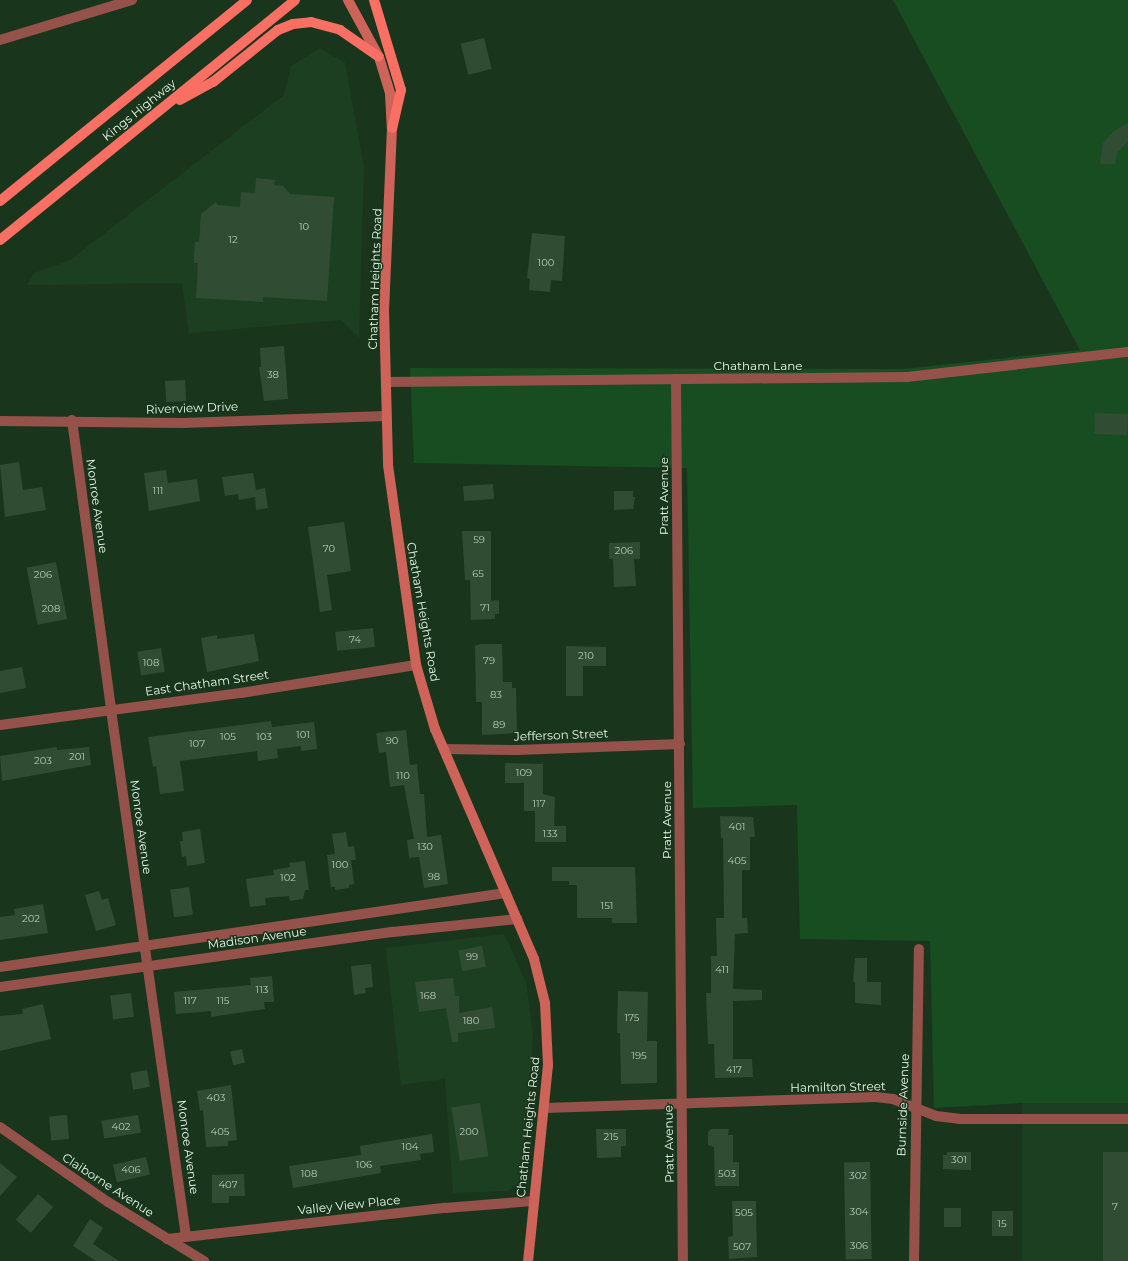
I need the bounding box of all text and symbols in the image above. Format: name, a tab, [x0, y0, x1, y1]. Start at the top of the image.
street label: Kings Highway	[100, 76, 178, 144]
street label: Chatham Heights Road	[365, 208, 385, 350]
house number: 10	[299, 221, 309, 233]
house number: 12	[228, 234, 238, 246]
house number: 100	[538, 257, 554, 269]
street label: Chatham Lane	[713, 359, 803, 373]
house number: 38	[267, 369, 279, 381]
street label: Riverview Drive	[146, 399, 238, 417]
street label: Pratt Avenue	[657, 457, 671, 535]
street label: Monroe Avenue	[83, 458, 111, 554]
house number: 111	[153, 485, 163, 497]
house number: 59	[473, 534, 485, 546]
street label: Chatham Heights Road	[404, 541, 442, 683]
house number: 70	[323, 543, 335, 555]
house number: 206	[615, 545, 633, 557]
house number: 65	[472, 568, 484, 580]
house number: 206	[34, 569, 52, 581]
house number: 71	[480, 602, 490, 614]
house number: 208	[42, 603, 60, 615]
house number: 74	[349, 634, 361, 646]
house number: 210	[578, 650, 594, 662]
house number: 79	[483, 655, 495, 667]
house number: 108	[143, 657, 159, 669]
street label: East Chatham Street	[144, 667, 270, 699]
house number: 83	[490, 689, 502, 701]
house number: 89	[493, 719, 505, 731]
street label: Jefferson Street	[514, 726, 608, 744]
house number: 101	[296, 729, 310, 741]
house number: 105	[220, 731, 236, 743]
house number: 103	[256, 731, 272, 743]
house number: 90	[386, 735, 398, 747]
house number: 107	[189, 738, 205, 750]
house number: 201	[69, 751, 85, 763]
house number: 203	[34, 755, 52, 767]
house number: 109	[516, 767, 532, 779]
house number: 110	[396, 770, 410, 782]
street label: Monroe Avenue	[127, 779, 155, 875]
street label: Pratt Avenue	[660, 781, 674, 859]
house number: 117	[532, 798, 546, 810]
house number: 401	[729, 821, 745, 833]
house number: 133	[543, 828, 557, 840]
house number: 130	[417, 841, 433, 853]
house number: 405	[728, 855, 746, 867]
house number: 100	[332, 859, 348, 871]
house number: 98	[428, 871, 440, 883]
house number: 102	[280, 872, 296, 884]
house number: 151	[601, 900, 613, 912]
house number: 202	[22, 913, 40, 925]
street label: Madison Avenue	[207, 924, 307, 952]
house number: 99	[466, 951, 478, 963]
house number: 411	[715, 964, 729, 976]
house number: 113	[256, 984, 268, 996]
house number: 168	[420, 990, 436, 1002]
house number: 117	[183, 995, 197, 1007]
house number: 115	[217, 995, 229, 1007]
house number: 175	[625, 1012, 639, 1024]
house number: 180	[463, 1015, 479, 1027]
house number: 195	[631, 1050, 647, 1062]
street label: Burnside Avenue	[894, 1053, 912, 1157]
street label: Chatham Heights Road	[513, 1056, 543, 1198]
house number: 417	[726, 1064, 742, 1076]
street label: Hamilton Street	[790, 1079, 886, 1095]
house number: 403	[207, 1092, 225, 1104]
street label: Monroe Avenue	[174, 1099, 202, 1195]
street label: Pratt Avenue	[661, 1105, 677, 1183]
house number: 402	[112, 1121, 130, 1133]
house number: 405	[211, 1126, 229, 1138]
house number: 200	[460, 1126, 478, 1138]
house number: 215	[604, 1131, 618, 1143]
house number: 104	[402, 1141, 418, 1153]
street label: Claiborne Avenue	[60, 1150, 156, 1220]
house number: 301	[951, 1154, 967, 1166]
house number: 106	[356, 1159, 372, 1171]
house number: 406	[121, 1164, 141, 1176]
house number: 108	[301, 1168, 317, 1180]
house number: 503	[718, 1168, 736, 1180]
house number: 302	[849, 1170, 867, 1182]
house number: 407	[218, 1179, 238, 1191]
street label: Valley View Place	[297, 1192, 401, 1218]
house number: 7	[1112, 1201, 1118, 1213]
house number: 304	[850, 1206, 868, 1218]
house number: 505	[735, 1207, 753, 1219]
house number: 15	[997, 1218, 1007, 1230]
house number: 306	[850, 1240, 868, 1252]
house number: 507	[733, 1241, 751, 1253]

